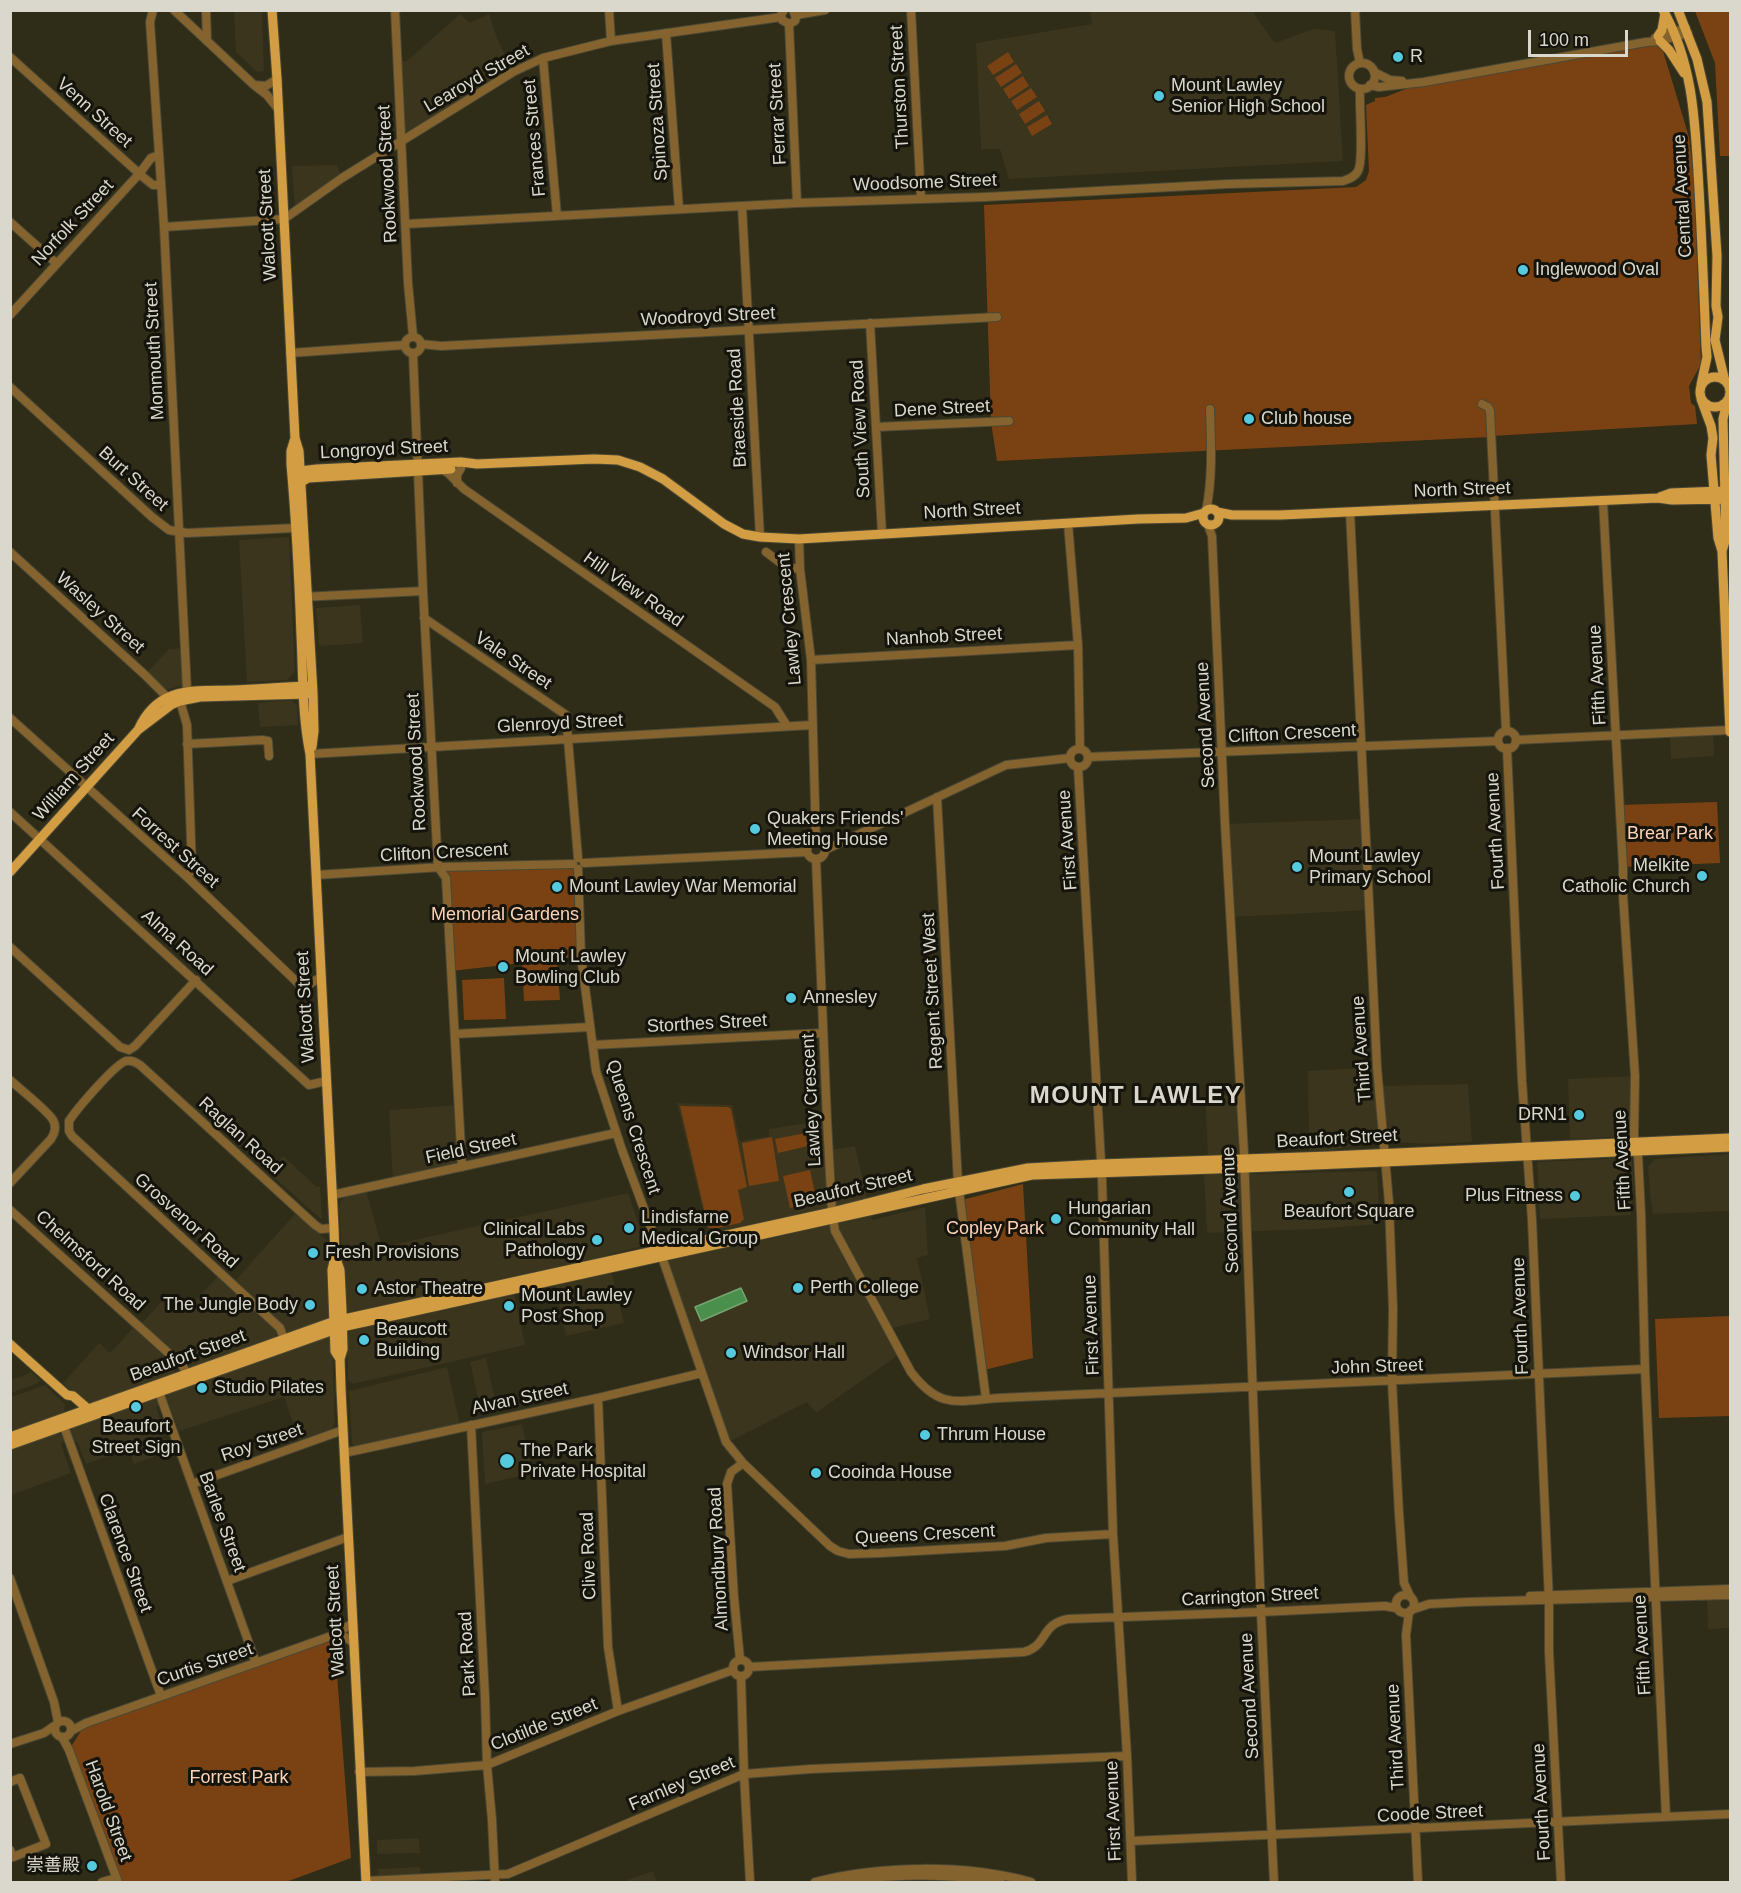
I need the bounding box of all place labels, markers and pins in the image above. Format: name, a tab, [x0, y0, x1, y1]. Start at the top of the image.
place label: R	[1410, 46, 1423, 68]
marker: R	[1391, 50, 1405, 64]
place label: Mount Lawley Senior High School	[1171, 75, 1325, 118]
marker: Mount Lawley Senior High School	[1152, 89, 1166, 103]
place label: Inglewood Oval	[1535, 259, 1659, 281]
marker: Inglewood Oval	[1516, 263, 1530, 277]
place label: Club house	[1261, 408, 1352, 430]
marker: Club house	[1242, 412, 1256, 426]
place label: Quakers Friends' Meeting House	[767, 808, 903, 850]
marker: Quakers Friends' Meeting House	[748, 822, 762, 836]
place label: Mount Lawley Primary School	[1309, 846, 1431, 888]
place label: Melkite Catholic Church	[1562, 855, 1690, 898]
marker: Mount Lawley Primary School	[1290, 860, 1304, 874]
marker: Melkite Catholic Church	[1695, 869, 1709, 883]
place label: Mount Lawley War Memorial	[569, 876, 796, 898]
marker: Mount Lawley War Memorial	[550, 880, 564, 894]
place label: Mount Lawley Bowling Club	[515, 946, 626, 988]
marker: Mount Lawley Bowling Club	[496, 960, 510, 974]
place label: Annesley	[803, 987, 877, 1009]
marker: Annesley	[784, 991, 798, 1005]
place label: DRN1	[1518, 1104, 1567, 1126]
marker: DRN1	[1572, 1108, 1586, 1122]
marker: Beaufort Square	[1342, 1185, 1356, 1199]
place label: Plus Fitness	[1465, 1185, 1563, 1207]
marker: Plus Fitness	[1568, 1189, 1582, 1203]
place label: Hungarian Community Hall	[1068, 1198, 1195, 1240]
place label: Beaufort Square	[1283, 1201, 1415, 1223]
place label: Lindisfarne Medical Group	[641, 1207, 758, 1250]
marker: Hungarian Community Hall	[1049, 1212, 1063, 1226]
place label: Clinical Labs Pathology	[483, 1219, 585, 1262]
marker: Lindisfarne Medical Group	[622, 1221, 636, 1235]
marker: Clinical Labs Pathology	[590, 1233, 604, 1247]
place label: Fresh Provisions	[325, 1242, 459, 1264]
marker: Fresh Provisions	[306, 1246, 320, 1260]
place label: Perth College	[810, 1277, 919, 1299]
place label: Astor Theatre	[374, 1278, 483, 1300]
marker: Perth College	[791, 1281, 805, 1295]
marker: Astor Theatre	[355, 1282, 369, 1296]
place label: Mount Lawley Post Shop	[521, 1285, 632, 1328]
place label: The Jungle Body	[163, 1294, 298, 1316]
marker: The Jungle Body	[303, 1298, 317, 1312]
marker: Mount Lawley Post Shop	[502, 1299, 516, 1313]
place label: Beaucott Building	[376, 1319, 447, 1362]
marker: Beaucott Building	[357, 1333, 371, 1347]
place label: Windsor Hall	[743, 1342, 845, 1364]
marker: Windsor Hall	[724, 1346, 738, 1360]
place label: Studio Pilates	[214, 1377, 324, 1399]
marker: Studio Pilates	[195, 1381, 209, 1395]
marker: Beaufort Street Sign	[129, 1400, 143, 1414]
place label: Beaufort Street Sign	[91, 1416, 181, 1458]
place label: Thrum House	[937, 1424, 1046, 1446]
marker: Thrum House	[918, 1428, 932, 1442]
place label: The Park Private Hospital	[520, 1440, 646, 1482]
marker: The Park Private Hospital	[498, 1452, 516, 1470]
place label: Cooinda House	[828, 1462, 952, 1484]
marker: Cooinda House	[809, 1466, 823, 1480]
place label: 崇善殿	[26, 1855, 80, 1877]
marker: 崇善殿	[85, 1859, 99, 1873]

